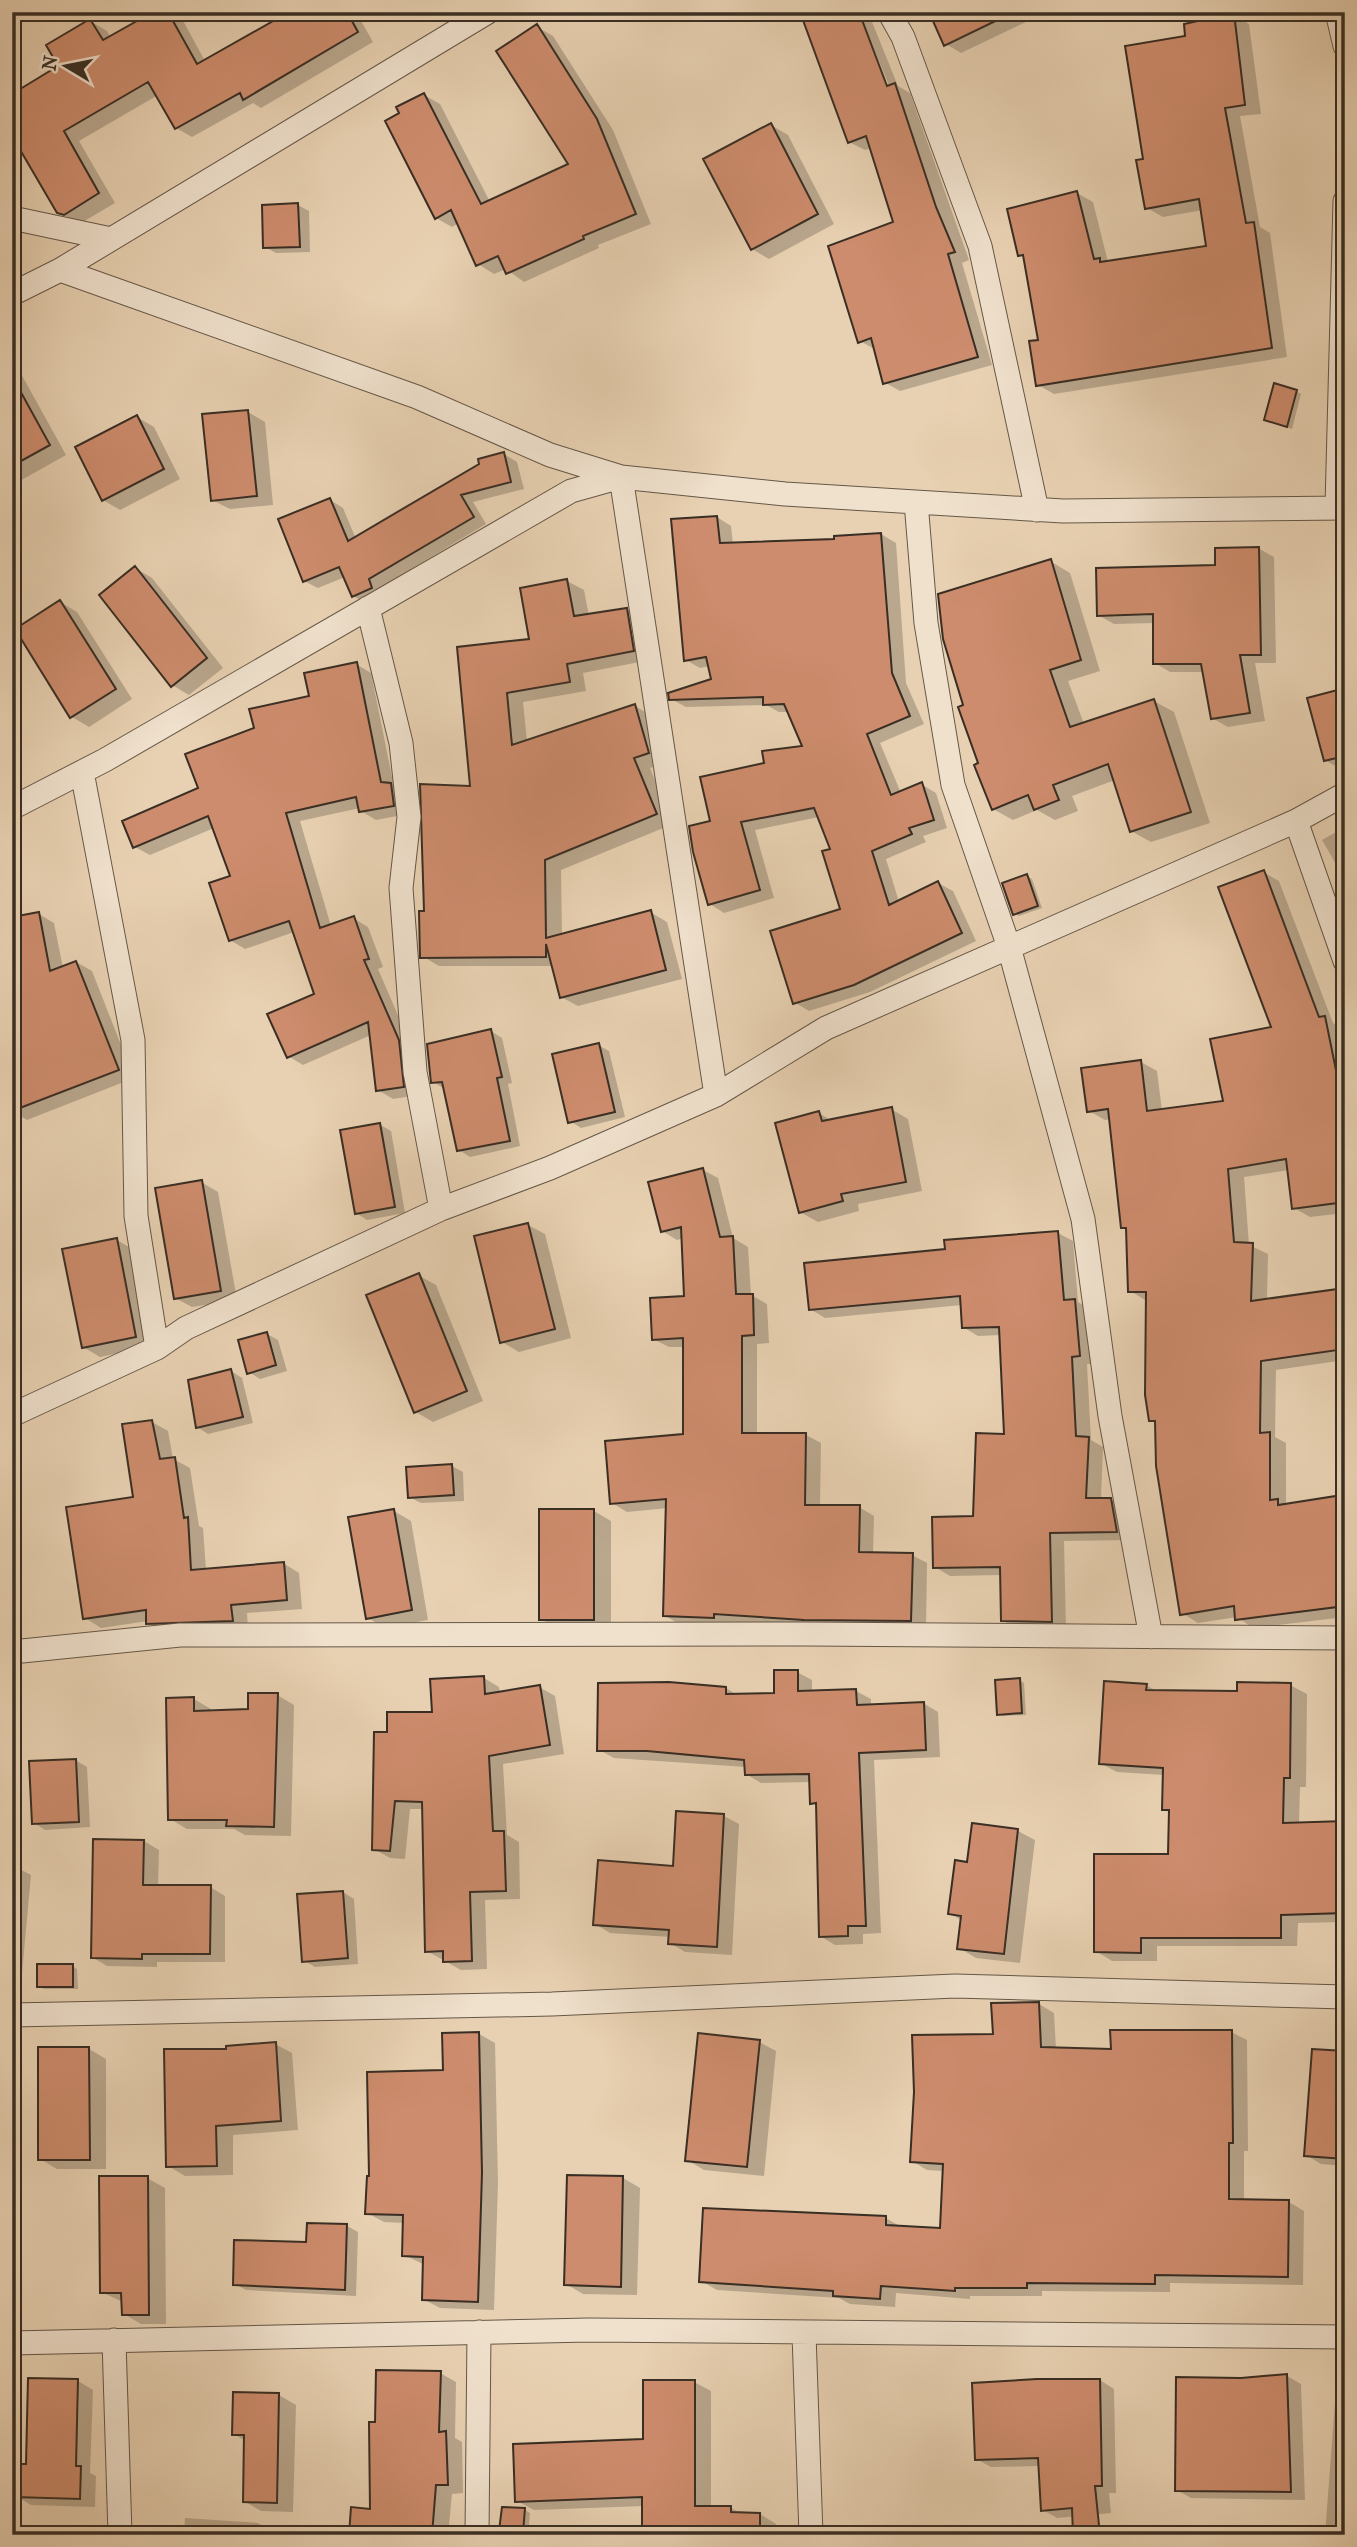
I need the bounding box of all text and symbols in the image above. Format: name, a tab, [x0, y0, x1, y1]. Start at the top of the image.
north arrow	[32, 32, 102, 102]
text: N	[38, 54, 62, 72]

